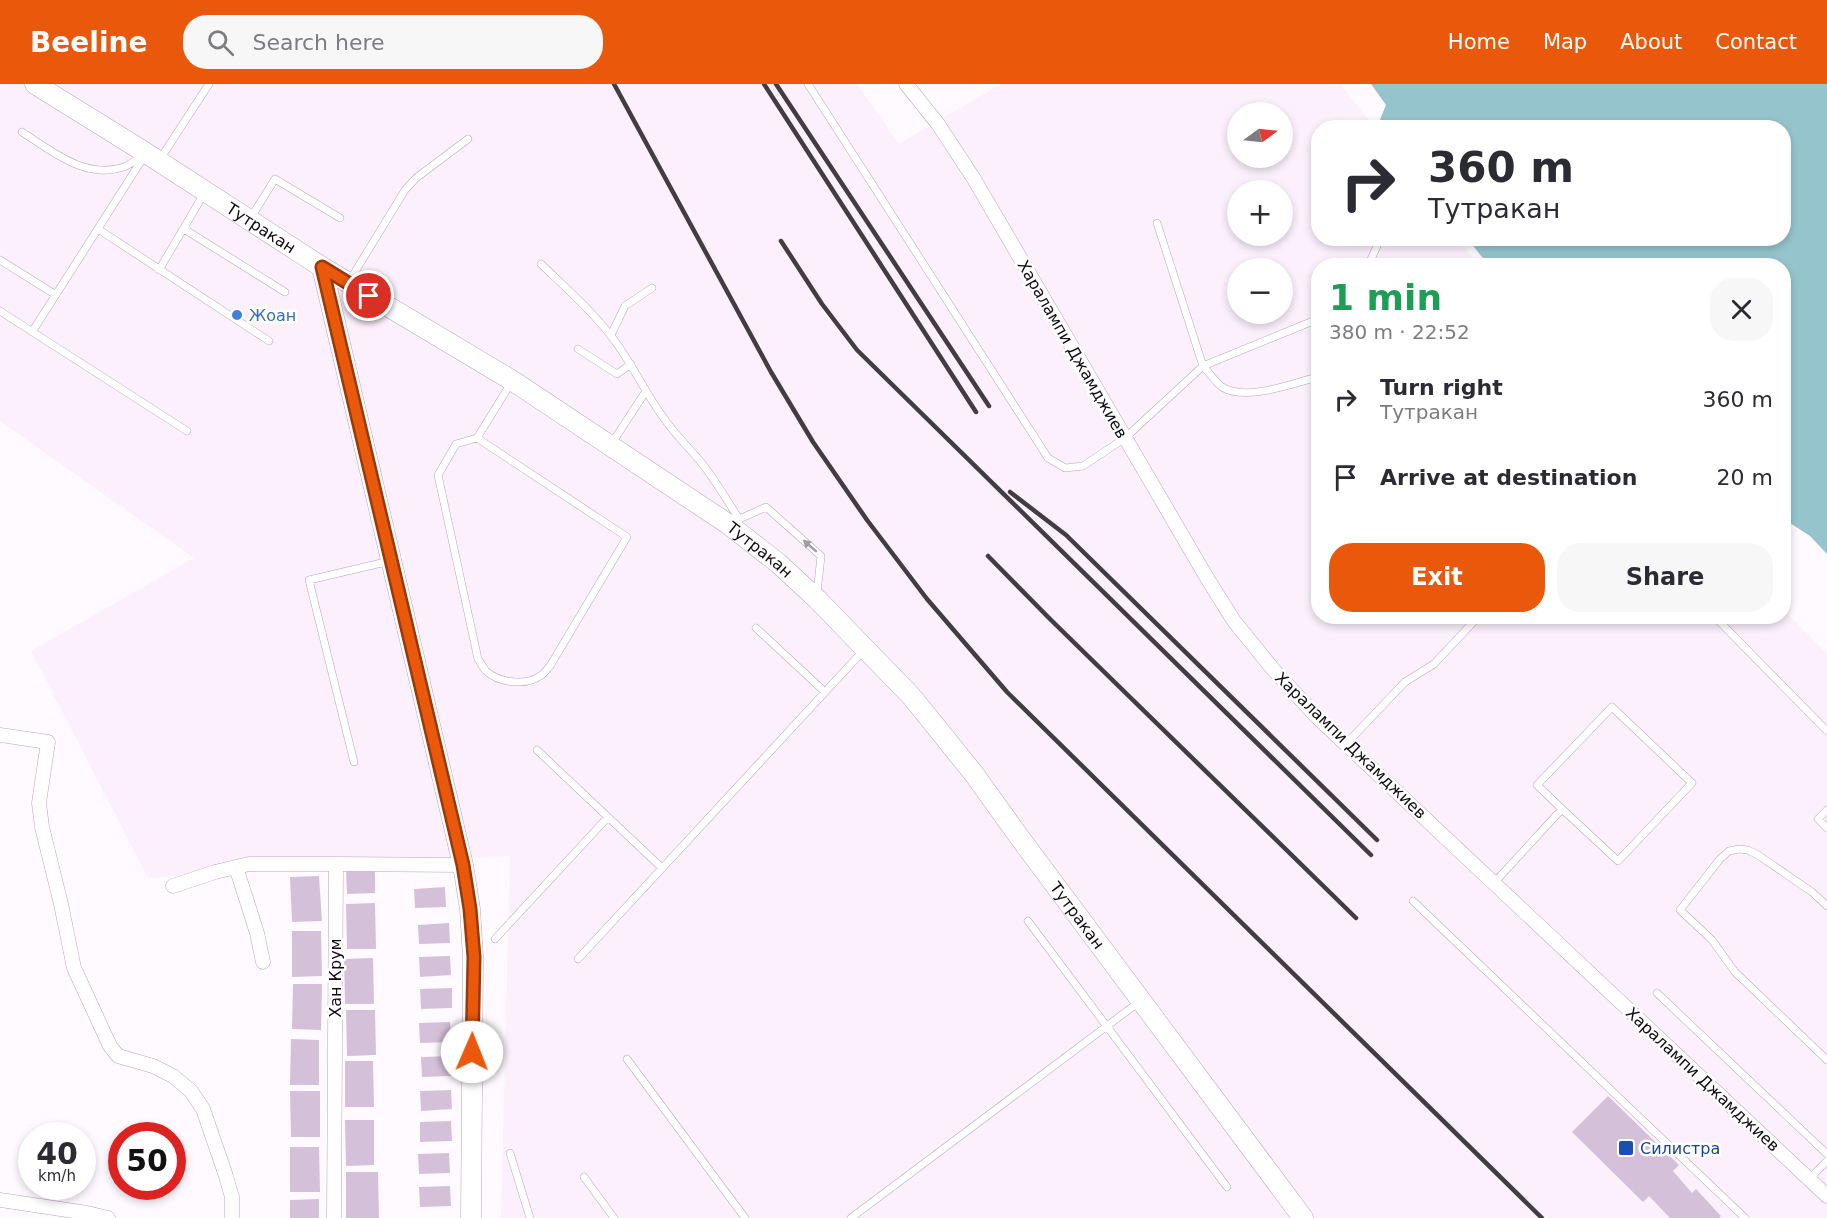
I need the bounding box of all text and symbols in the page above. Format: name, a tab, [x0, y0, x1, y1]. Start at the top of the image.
search box	[183, 15, 603, 69]
text: Beeline	[30, 26, 147, 59]
icon: search	[204, 26, 237, 59]
text: Search here	[252, 30, 385, 55]
text: Home	[1448, 30, 1510, 54]
text: Map	[1543, 30, 1587, 54]
text: About	[1620, 30, 1682, 54]
text: Contact	[1715, 30, 1797, 54]
north arrow	[1227, 102, 1293, 168]
map controls	[1227, 102, 1293, 324]
text: 360 m	[1428, 143, 1574, 192]
icon: right	[1329, 144, 1407, 222]
button: +	[1227, 180, 1293, 246]
text: Тутракан	[1428, 193, 1560, 224]
street label: Тутракан	[222, 198, 299, 257]
street label: Харалампи Джамджиев	[1014, 257, 1131, 442]
button: −	[1227, 258, 1293, 324]
pin	[343, 270, 394, 321]
text: 1 min	[1329, 277, 1442, 318]
button: close	[1710, 278, 1773, 341]
icon: arrive	[352, 279, 385, 312]
place label: Жоан	[249, 306, 296, 325]
marker: Жоан	[230, 308, 244, 322]
text: 380 m · 22:52	[1329, 320, 1470, 344]
text: Turn right	[1380, 375, 1503, 400]
icon: right	[1329, 383, 1362, 416]
text: 360 m	[1703, 387, 1773, 412]
text: Тутракан	[1380, 400, 1478, 424]
icon: arrive	[1329, 461, 1362, 494]
text: Arrive at destination	[1380, 465, 1637, 490]
text: 20 m	[1717, 465, 1773, 490]
street label: Тутракан	[722, 517, 796, 582]
one-way arrow	[803, 540, 818, 553]
button: Exit	[1329, 543, 1545, 612]
button: Share	[1557, 543, 1773, 612]
street label: Харалампи Джамджиев	[1271, 668, 1430, 823]
street label: Тутракан	[1045, 878, 1108, 953]
street label: Хан Крум	[326, 938, 345, 1018]
street label: Харалампи Джамджиев	[1622, 1003, 1783, 1155]
position arrow	[440, 1020, 504, 1084]
speed limit sign: 50	[108, 1122, 186, 1200]
text: 40	[36, 1136, 78, 1171]
marker: Силистра	[1617, 1139, 1635, 1157]
place label: Силистра	[1640, 1139, 1720, 1158]
text: km/h	[38, 1167, 76, 1185]

